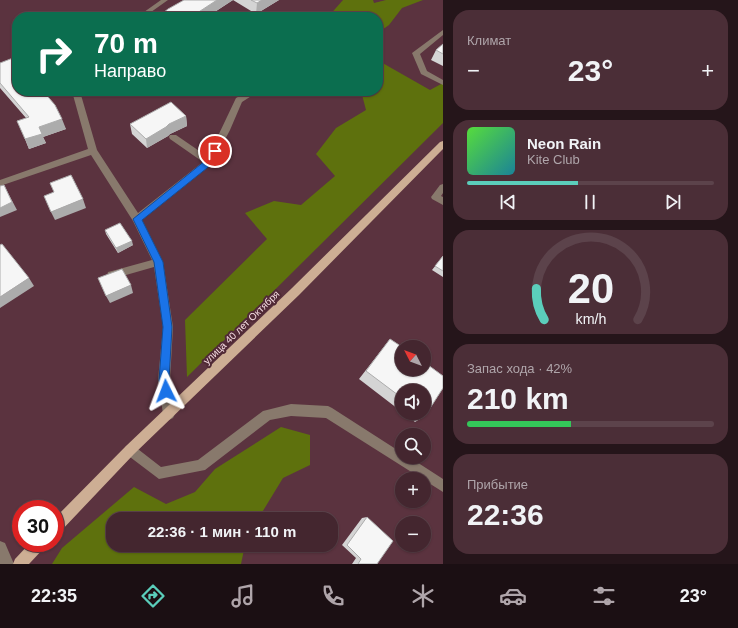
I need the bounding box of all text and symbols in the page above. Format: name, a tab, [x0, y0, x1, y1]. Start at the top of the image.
icon: right	[28, 28, 80, 80]
text: 70 m	[94, 28, 158, 59]
text: Климат	[467, 33, 511, 48]
text: 23°	[568, 54, 613, 87]
text: −	[467, 58, 480, 83]
text: +	[701, 58, 714, 83]
text: Направо	[94, 61, 166, 81]
pin	[198, 134, 232, 168]
text: Neon Rain	[527, 135, 601, 152]
icon: arrive	[204, 140, 226, 162]
text: Kite Club	[527, 152, 580, 167]
icon: previous	[497, 191, 519, 213]
icon: pause	[579, 191, 601, 213]
icon: next	[662, 191, 684, 213]
text: 20	[567, 265, 614, 312]
street label: улица 40 лет Октября	[201, 288, 282, 367]
text: km/h	[575, 311, 606, 327]
north arrow	[395, 340, 431, 376]
map controls	[395, 340, 431, 552]
text: Запас хода · 42%	[467, 361, 572, 376]
position arrow	[145, 370, 187, 412]
text: 210 km	[467, 382, 569, 415]
button: sound	[395, 384, 431, 420]
button: search	[395, 428, 431, 464]
button: +	[395, 472, 431, 508]
text: Прибытие	[467, 477, 528, 492]
text: 22:36	[467, 498, 544, 531]
speed limit sign: 30	[12, 500, 64, 552]
button: −	[395, 516, 431, 552]
text: 22:36 · 1 мин · 110 m	[148, 523, 296, 540]
icon: directions	[139, 582, 167, 610]
icon: music	[229, 582, 257, 610]
icon: phone	[319, 582, 347, 610]
icon: climate	[409, 582, 437, 610]
icon: car	[499, 582, 527, 610]
icon: filters	[590, 582, 618, 610]
text: 22:35	[31, 586, 77, 606]
text: 23°	[680, 586, 707, 606]

